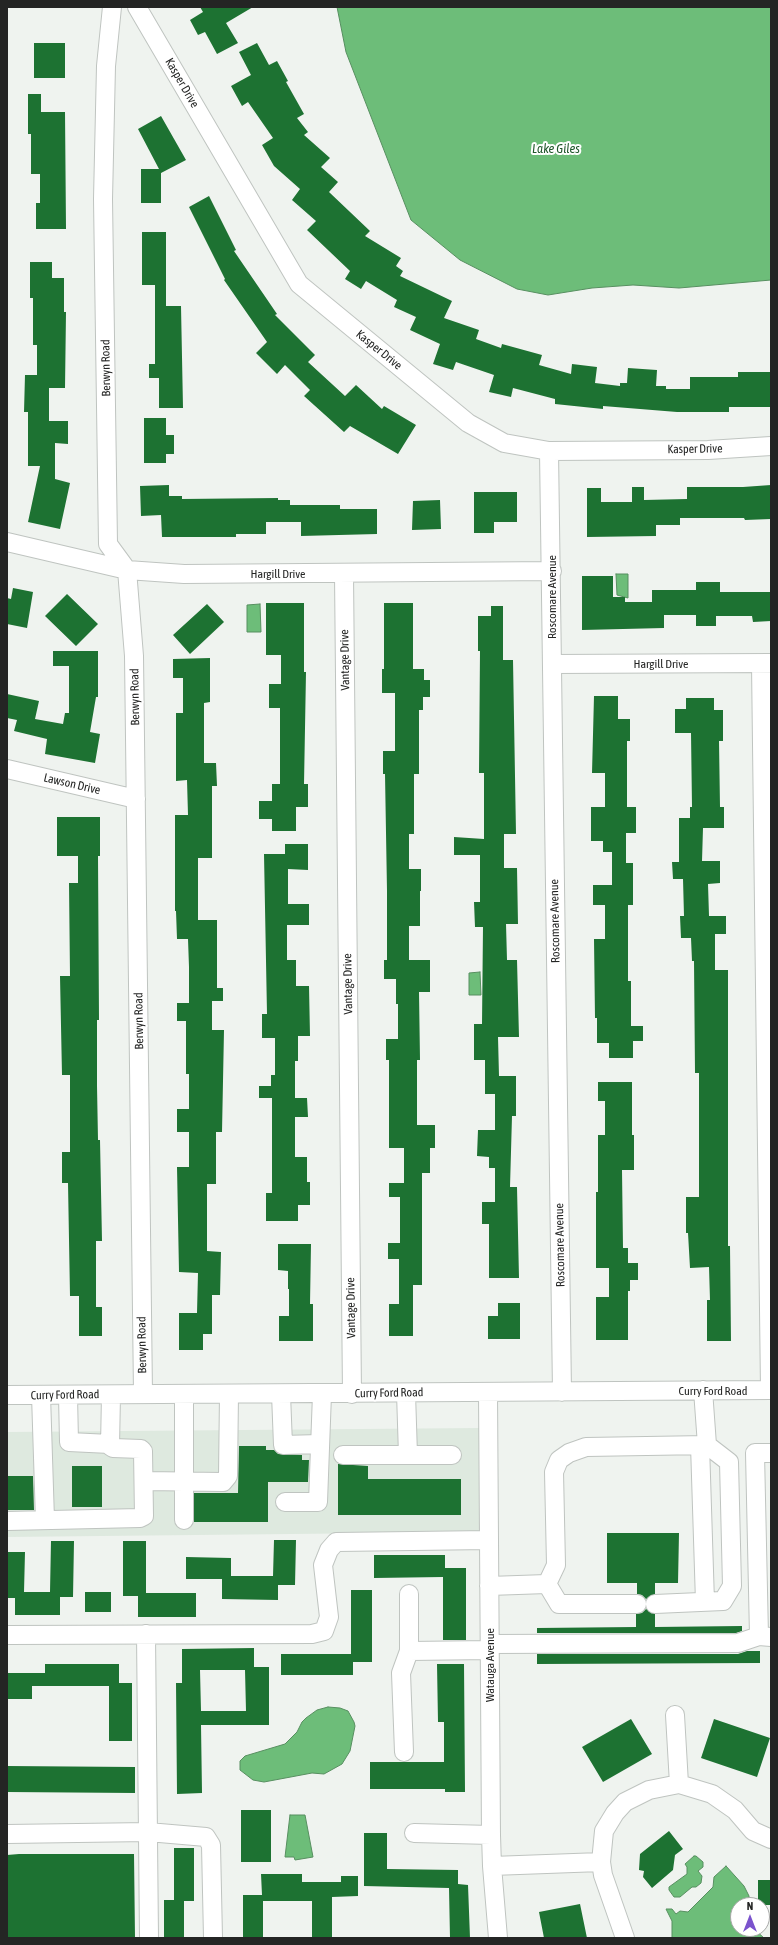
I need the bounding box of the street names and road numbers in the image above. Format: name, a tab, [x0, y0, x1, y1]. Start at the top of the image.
street label: Kasper Drive	[162, 56, 202, 110]
street label: Kasper Drive	[353, 327, 405, 373]
street label: Berwyn Road	[98, 339, 114, 397]
street label: Kasper Drive	[667, 441, 723, 457]
street label: Roscomare Avenue	[545, 555, 559, 639]
street label: Hargill Drive	[251, 567, 305, 581]
street label: Vantage Drive	[337, 629, 353, 691]
street label: Hargill Drive	[634, 657, 688, 671]
street label: Berwyn Road	[127, 668, 143, 726]
street label: Lawson Drive	[42, 770, 102, 798]
street label: Roscomare Avenue	[547, 879, 563, 963]
street label: Vantage Drive	[340, 953, 356, 1015]
street label: Berwyn Road	[131, 992, 147, 1050]
street label: Roscomare Avenue	[552, 1203, 568, 1287]
street label: Vantage Drive	[343, 1277, 359, 1339]
street label: Berwyn Road	[134, 1316, 150, 1374]
street label: Curry Ford Road	[679, 1384, 747, 1398]
street label: Curry Ford Road	[354, 1385, 424, 1401]
street label: Curry Ford Road	[30, 1387, 100, 1403]
street label: Watauga Avenue	[483, 1628, 497, 1702]

